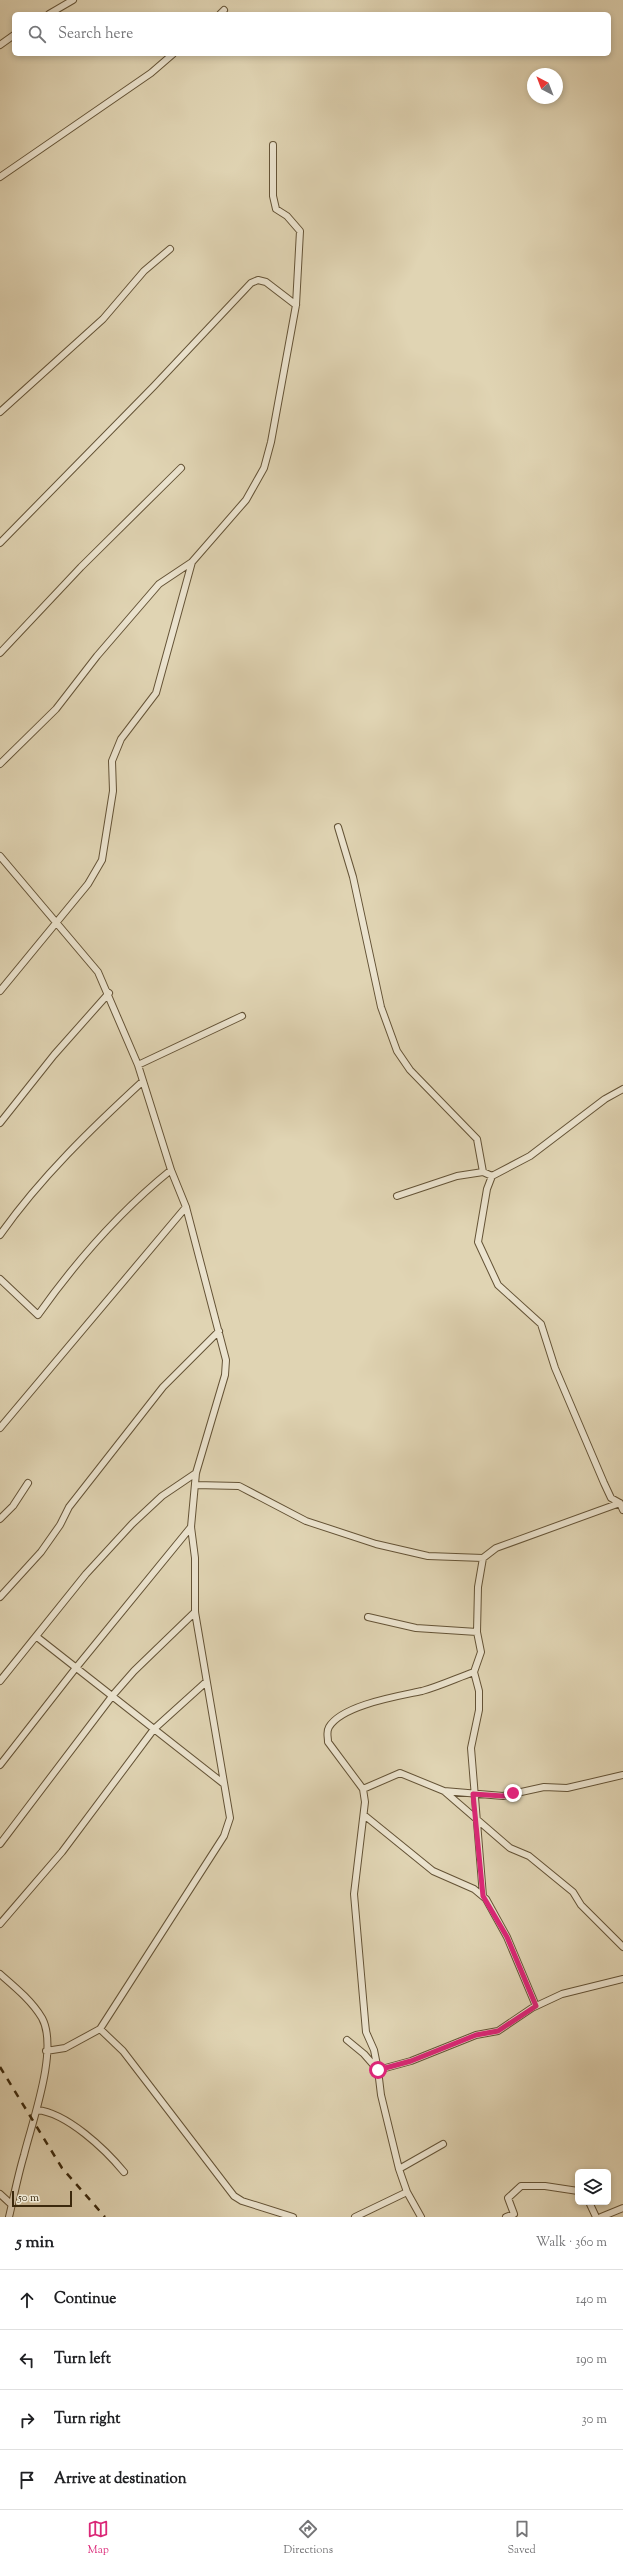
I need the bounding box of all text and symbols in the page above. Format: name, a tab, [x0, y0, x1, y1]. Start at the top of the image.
search box	[12, 12, 611, 56]
icon: search	[26, 23, 48, 45]
text: Search here	[58, 24, 133, 45]
north arrow	[527, 68, 563, 104]
route end	[504, 1784, 522, 1802]
route start	[369, 2061, 387, 2079]
map controls	[575, 2169, 611, 2205]
button: layers	[575, 2169, 611, 2205]
scale bar	[12, 2189, 72, 2208]
text: 50 m	[18, 2190, 39, 2206]
text: 5 min	[16, 2231, 54, 2255]
text: Walk · 360 m	[536, 2234, 607, 2252]
icon: ahead	[16, 2289, 38, 2311]
text: Continue	[54, 2289, 116, 2310]
text: 140 m	[576, 2291, 607, 2309]
icon: left	[16, 2349, 38, 2371]
text: Turn left	[54, 2349, 111, 2370]
text: 190 m	[576, 2351, 607, 2369]
icon: right	[16, 2409, 38, 2431]
text: Turn right	[54, 2409, 120, 2430]
text: 30 m	[581, 2411, 607, 2429]
icon: arrive	[16, 2469, 38, 2491]
text: Arrive at destination	[54, 2469, 187, 2490]
tab: Map	[87, 2518, 109, 2558]
tab: Directions	[284, 2518, 333, 2558]
tab: Saved	[508, 2518, 536, 2558]

